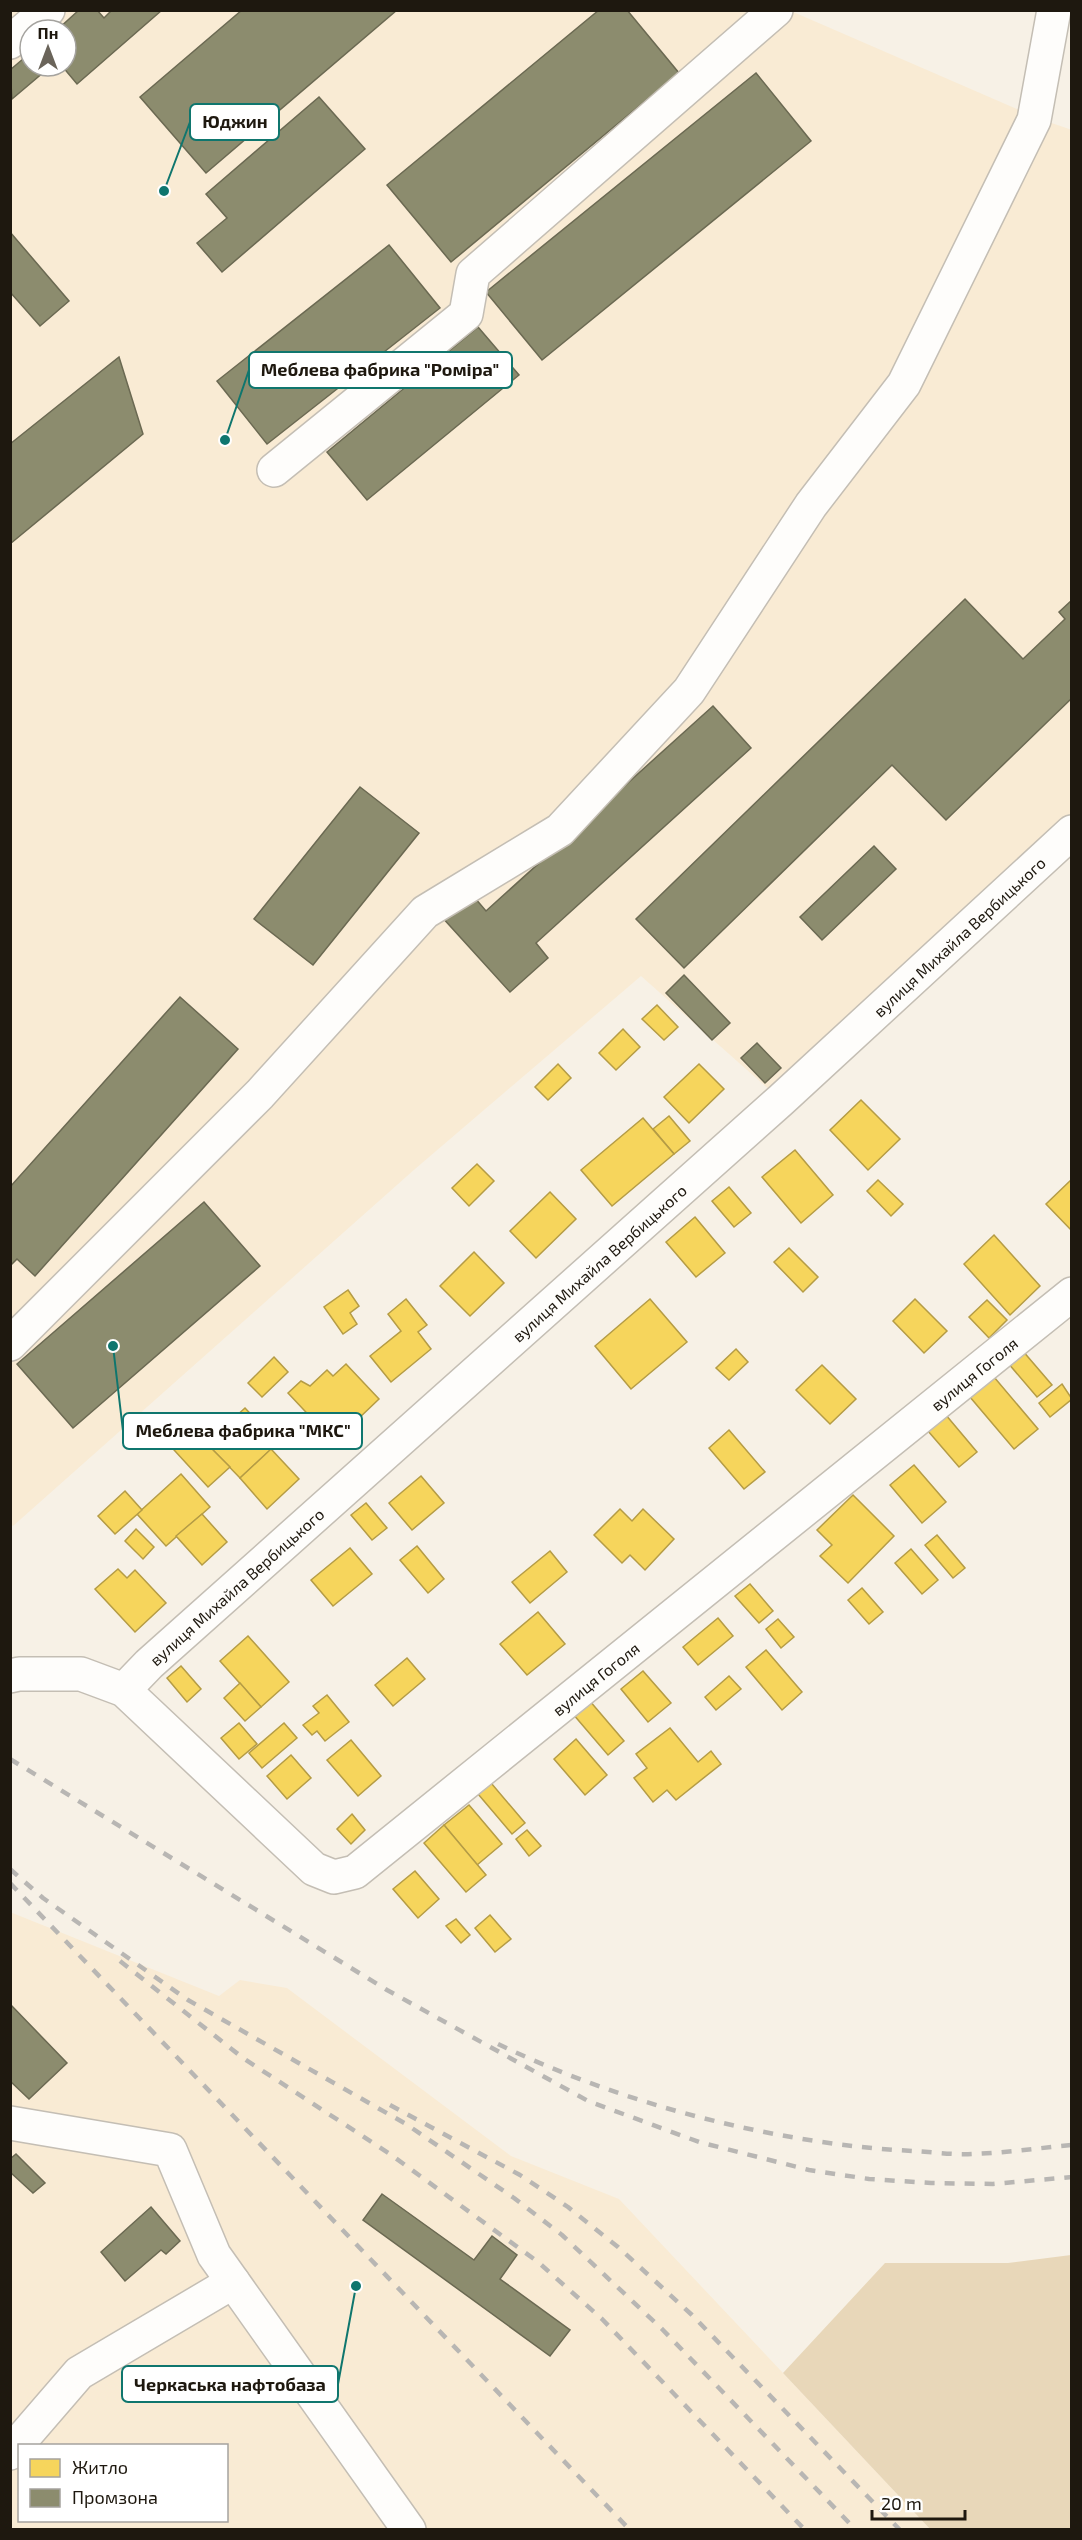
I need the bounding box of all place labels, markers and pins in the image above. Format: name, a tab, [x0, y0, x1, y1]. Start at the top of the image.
callout: Юджин	[190, 104, 279, 140]
callout: Меблева фабрика "Роміра"	[249, 352, 512, 388]
callout: Меблева фабрика "МКС"	[123, 1413, 362, 1449]
callout: Черкаська нафтобаза	[122, 2366, 338, 2402]

